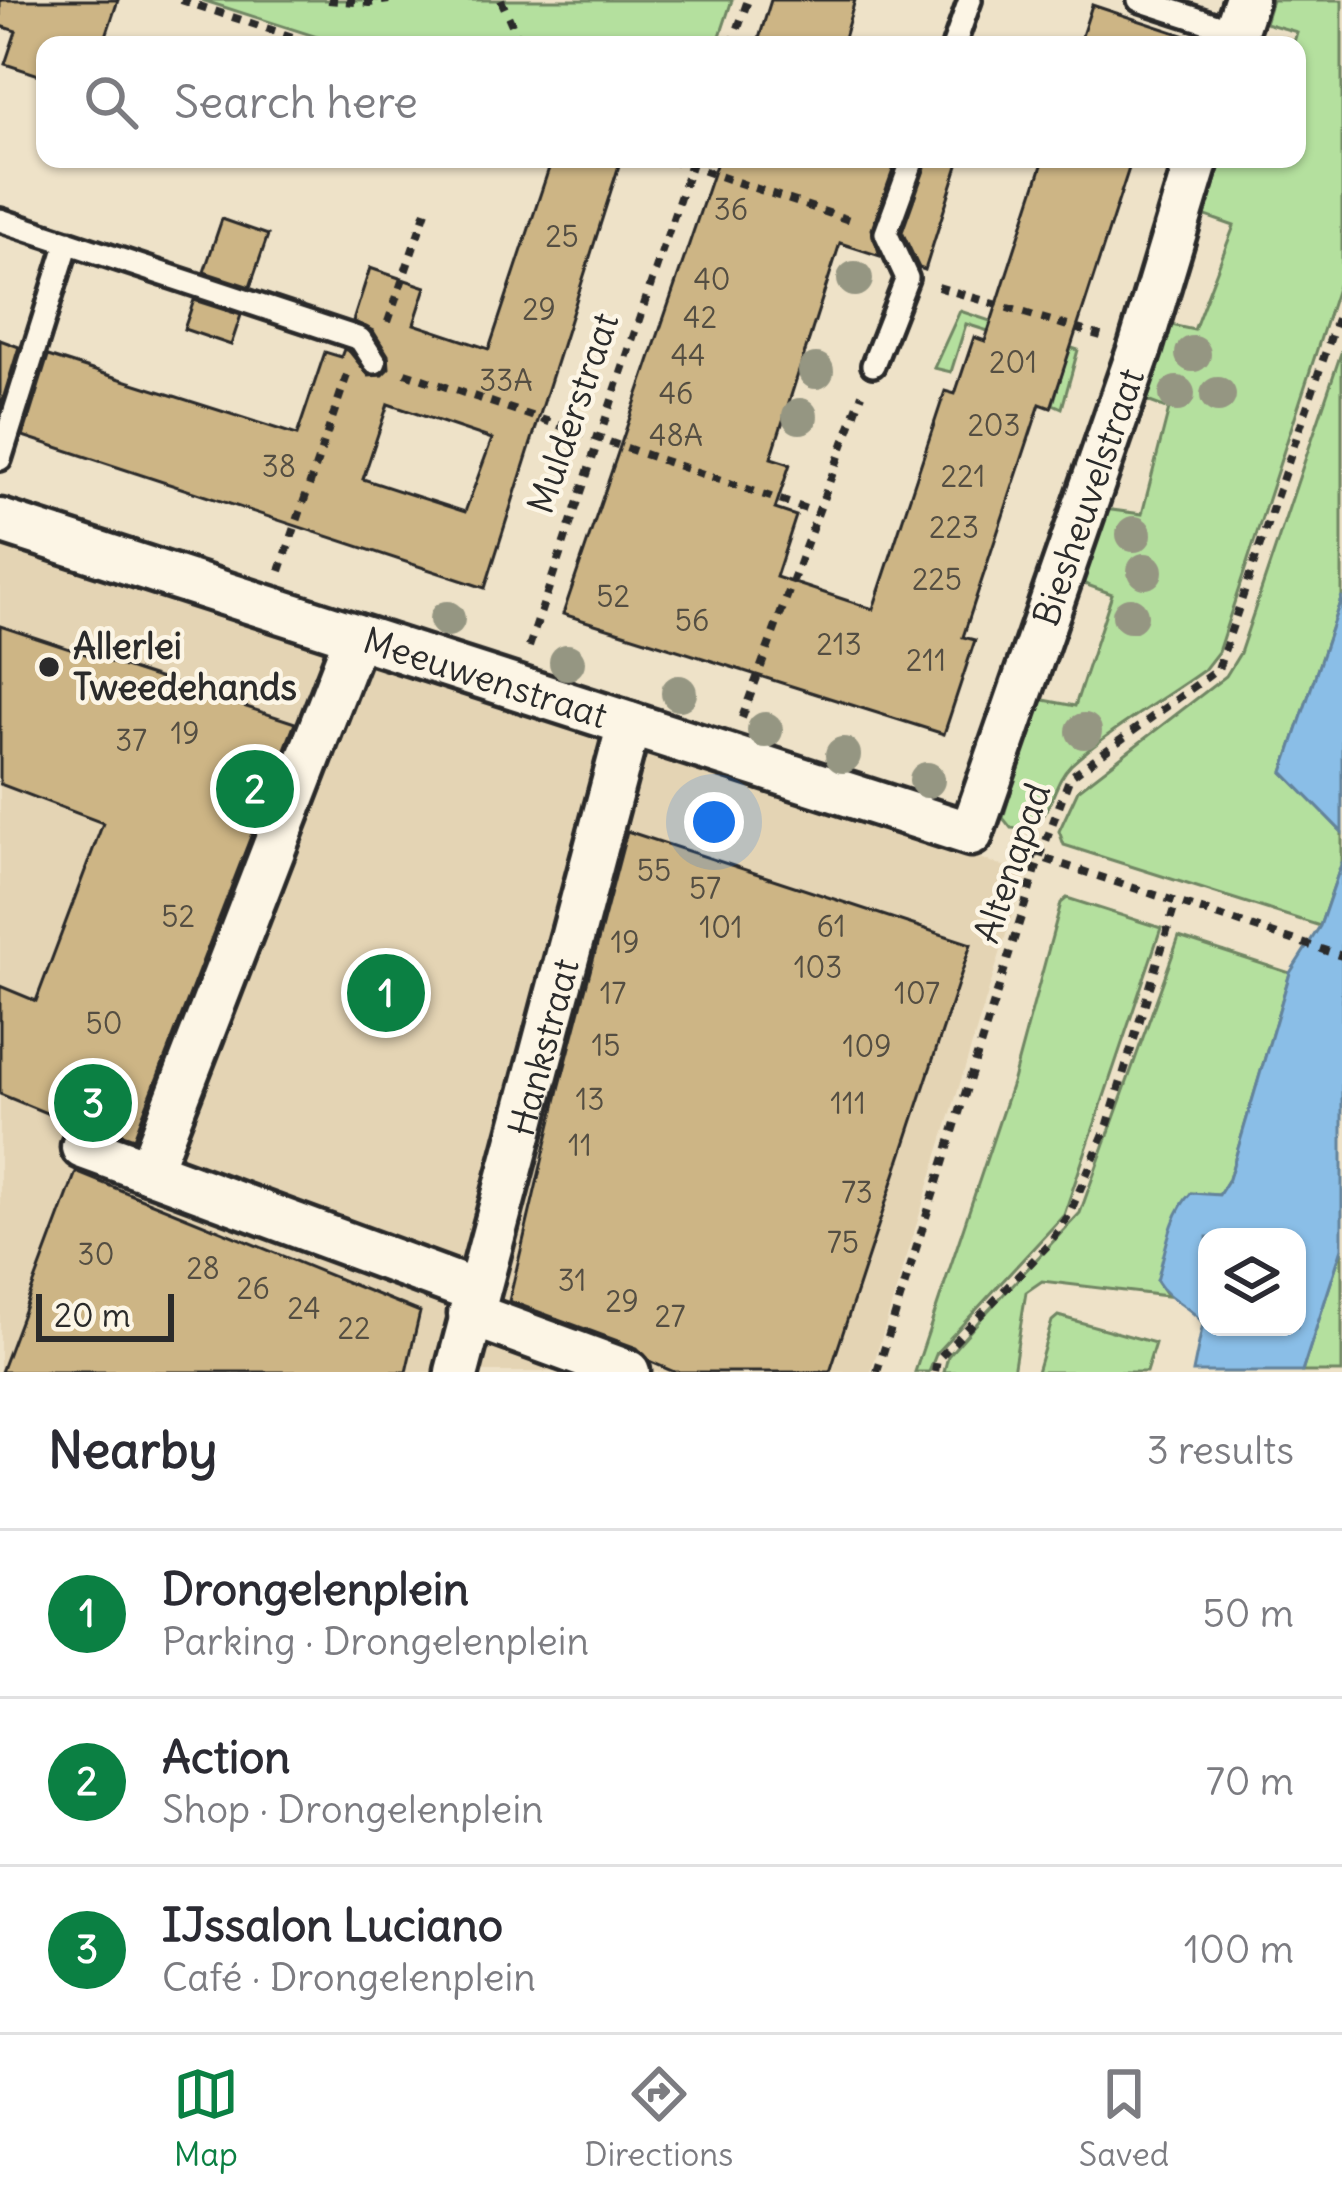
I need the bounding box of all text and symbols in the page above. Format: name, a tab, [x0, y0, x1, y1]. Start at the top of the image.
search box	[36, 36, 1306, 168]
icon: search	[78, 69, 144, 135]
text: Search here	[174, 74, 418, 130]
house number: 36	[714, 190, 748, 228]
house number: 25	[545, 217, 579, 255]
house number: 40	[693, 260, 731, 298]
house number: 29	[522, 290, 556, 328]
house number: 42	[683, 298, 717, 336]
street label: Mulderstraat	[518, 307, 628, 519]
house number: 44	[671, 336, 705, 374]
house number: 201	[989, 343, 1037, 381]
house number: 33A	[479, 361, 533, 399]
street label: Biesheuvelstraat	[1023, 362, 1154, 632]
house number: 46	[659, 374, 693, 412]
house number: 203	[967, 406, 1021, 444]
house number: 48A	[649, 416, 703, 454]
house number: 38	[262, 447, 296, 485]
house number: 221	[941, 457, 985, 495]
house number: 223	[929, 508, 979, 546]
house number: 225	[912, 560, 962, 598]
house number: 52	[596, 577, 630, 615]
house number: 56	[675, 601, 709, 639]
street label: Meeuwenstraat	[358, 617, 613, 738]
place label: Allerlei Tweedehands	[73, 624, 297, 710]
house number: 213	[816, 625, 862, 663]
house number: 211	[906, 641, 946, 679]
marker: Allerlei Tweedehands	[36, 654, 62, 680]
house number: 19	[170, 714, 200, 752]
house number: 37	[115, 721, 147, 759]
pin: 2	[216, 744, 294, 834]
street label: Altenapad	[964, 777, 1060, 949]
your location	[684, 792, 744, 852]
house number: 55	[637, 851, 671, 889]
house number: 57	[689, 869, 721, 907]
house number: 52	[161, 897, 195, 935]
house number: 61	[816, 907, 846, 945]
house number: 101	[699, 908, 743, 946]
house number: 19	[610, 923, 640, 961]
pin: 1	[347, 948, 425, 1038]
house number: 103	[794, 948, 842, 986]
street label: Hankstraat	[498, 954, 588, 1141]
house number: 17	[600, 974, 626, 1012]
house number: 107	[894, 974, 940, 1012]
house number: 50	[86, 1004, 123, 1042]
house number: 15	[591, 1026, 621, 1064]
house number: 109	[843, 1027, 891, 1065]
pin: 3	[54, 1058, 132, 1148]
house number: 13	[576, 1080, 604, 1118]
house number: 111	[830, 1084, 866, 1122]
house number: 11	[568, 1126, 592, 1164]
house number: 73	[841, 1173, 873, 1211]
house number: 75	[827, 1223, 859, 1261]
map controls	[1198, 1228, 1306, 1336]
button: layers	[1198, 1228, 1306, 1336]
house number: 30	[78, 1235, 114, 1273]
house number: 28	[186, 1249, 220, 1287]
house number: 31	[558, 1261, 586, 1299]
house number: 26	[236, 1269, 270, 1307]
house number: 29	[605, 1282, 639, 1320]
scale bar	[36, 1288, 174, 1341]
house number: 24	[287, 1289, 321, 1327]
text: 20 m	[54, 1294, 131, 1336]
house number: 27	[654, 1297, 686, 1335]
house number: 22	[338, 1309, 370, 1347]
text: Nearby	[48, 1418, 217, 1482]
text: 3 results	[1147, 1426, 1294, 1475]
text: Drongelenplein	[162, 1561, 469, 1617]
text: 1	[79, 1589, 95, 1638]
text: 50 m	[1202, 1589, 1294, 1638]
text: Parking · Drongelenplein	[162, 1617, 589, 1666]
text: Action	[162, 1729, 290, 1785]
text: 2	[76, 1757, 98, 1806]
text: 70 m	[1206, 1757, 1294, 1806]
text: Shop · Drongelenplein	[162, 1785, 544, 1834]
text: IJssalon Luciano	[162, 1897, 503, 1953]
text: 3	[76, 1925, 98, 1974]
text: 100 m	[1184, 1925, 1294, 1974]
text: Café · Drongelenplein	[162, 1953, 536, 2002]
tab: Map	[173, 2061, 239, 2175]
tab: Directions	[584, 2061, 733, 2175]
tab: Saved	[1079, 2061, 1169, 2175]

